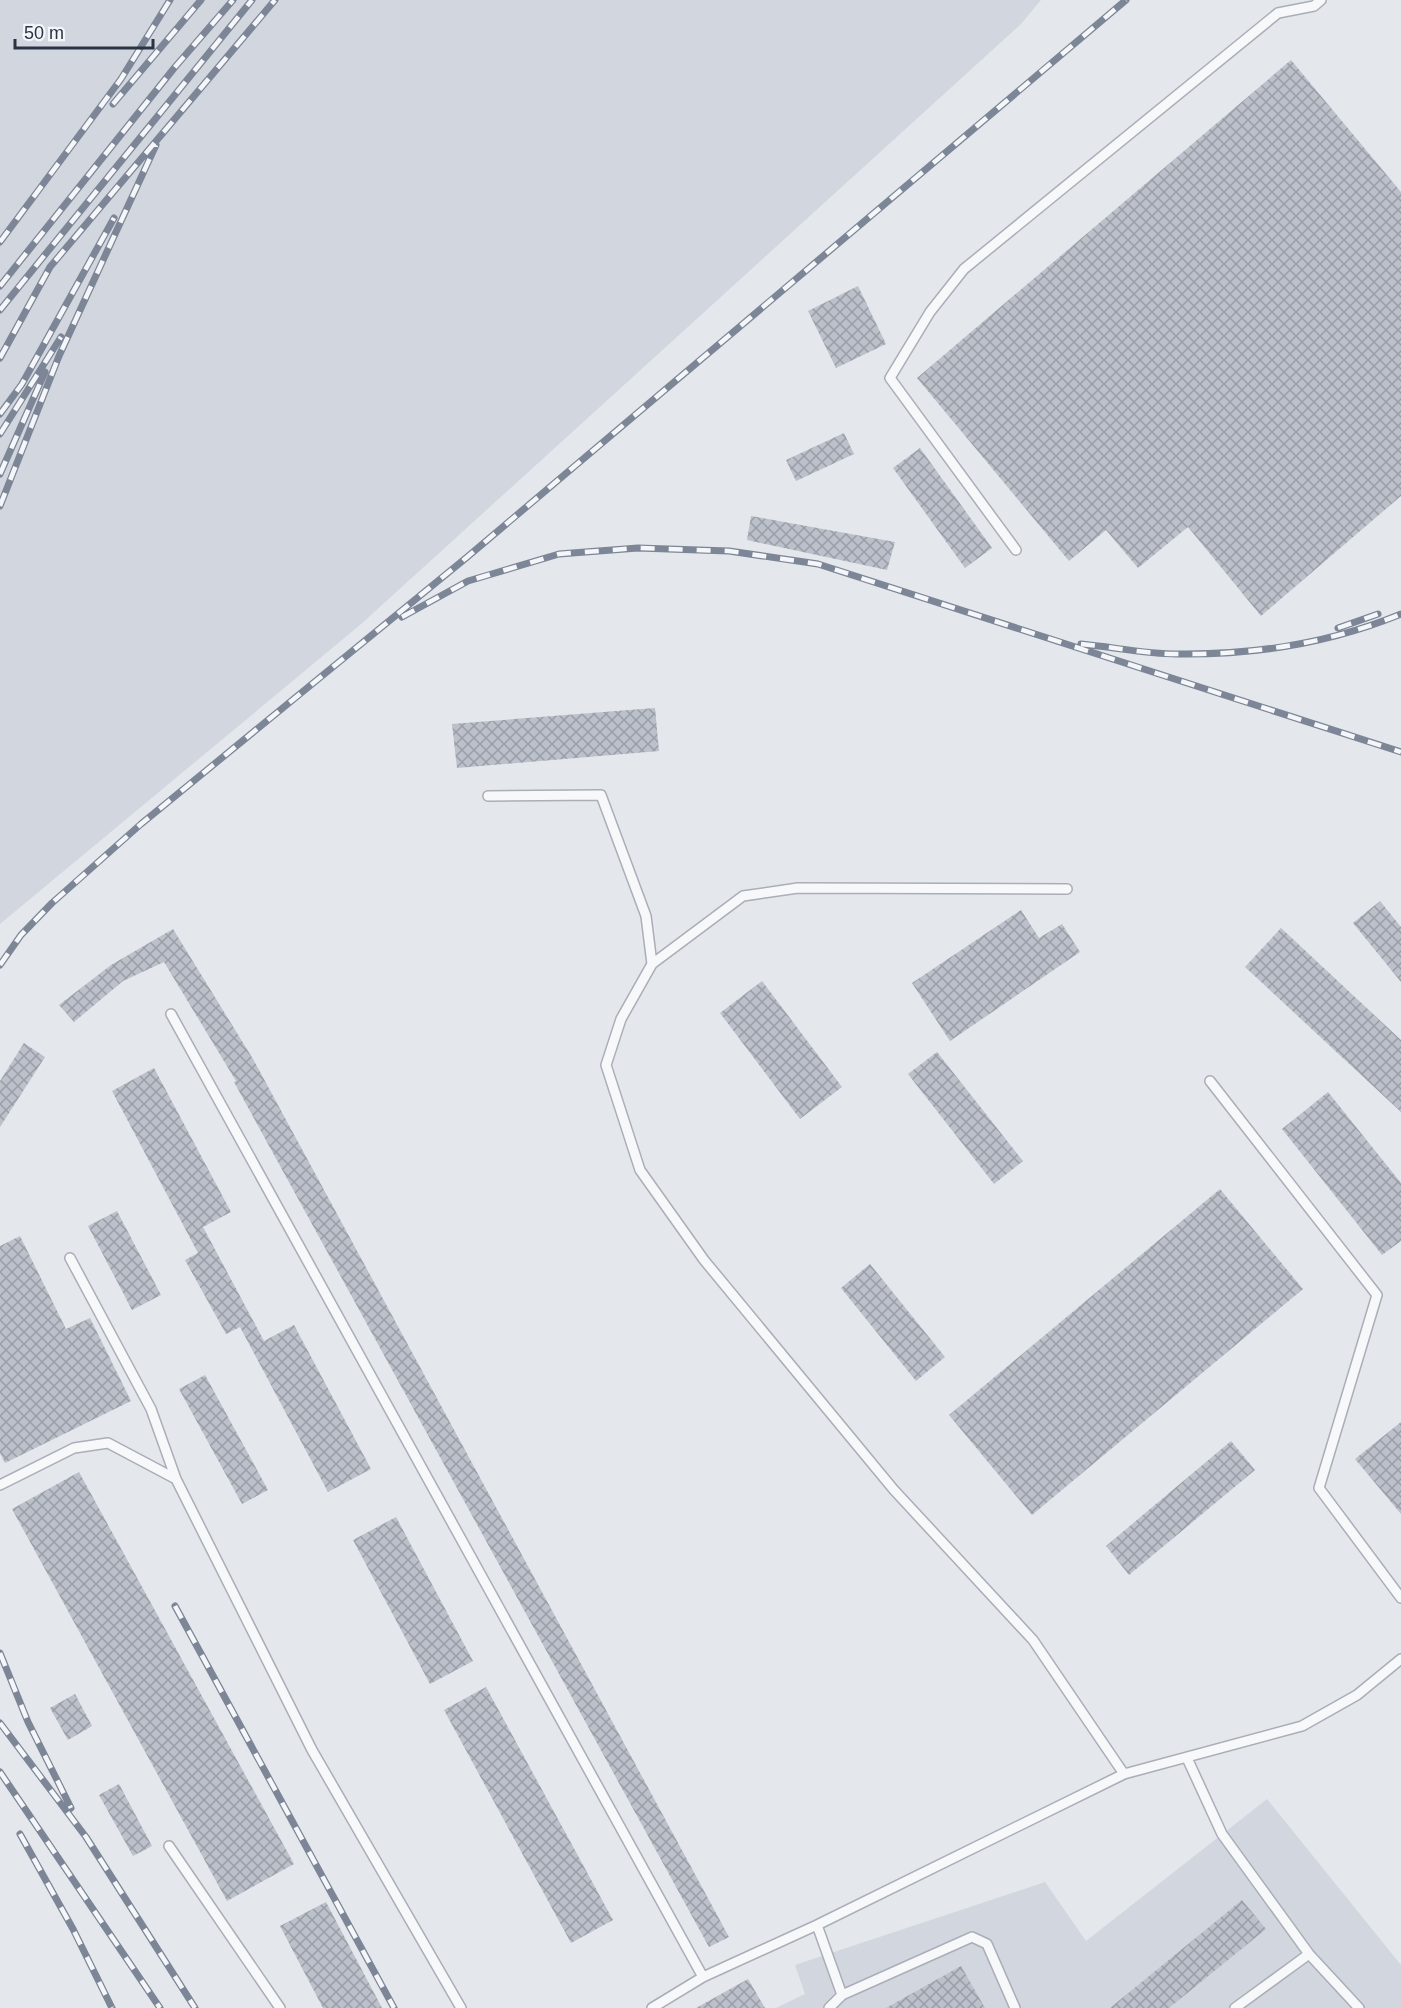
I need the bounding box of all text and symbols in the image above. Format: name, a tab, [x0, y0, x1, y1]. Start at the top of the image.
scale bar	[15, 12, 153, 50]
text: 50 m	[24, 23, 64, 43]

